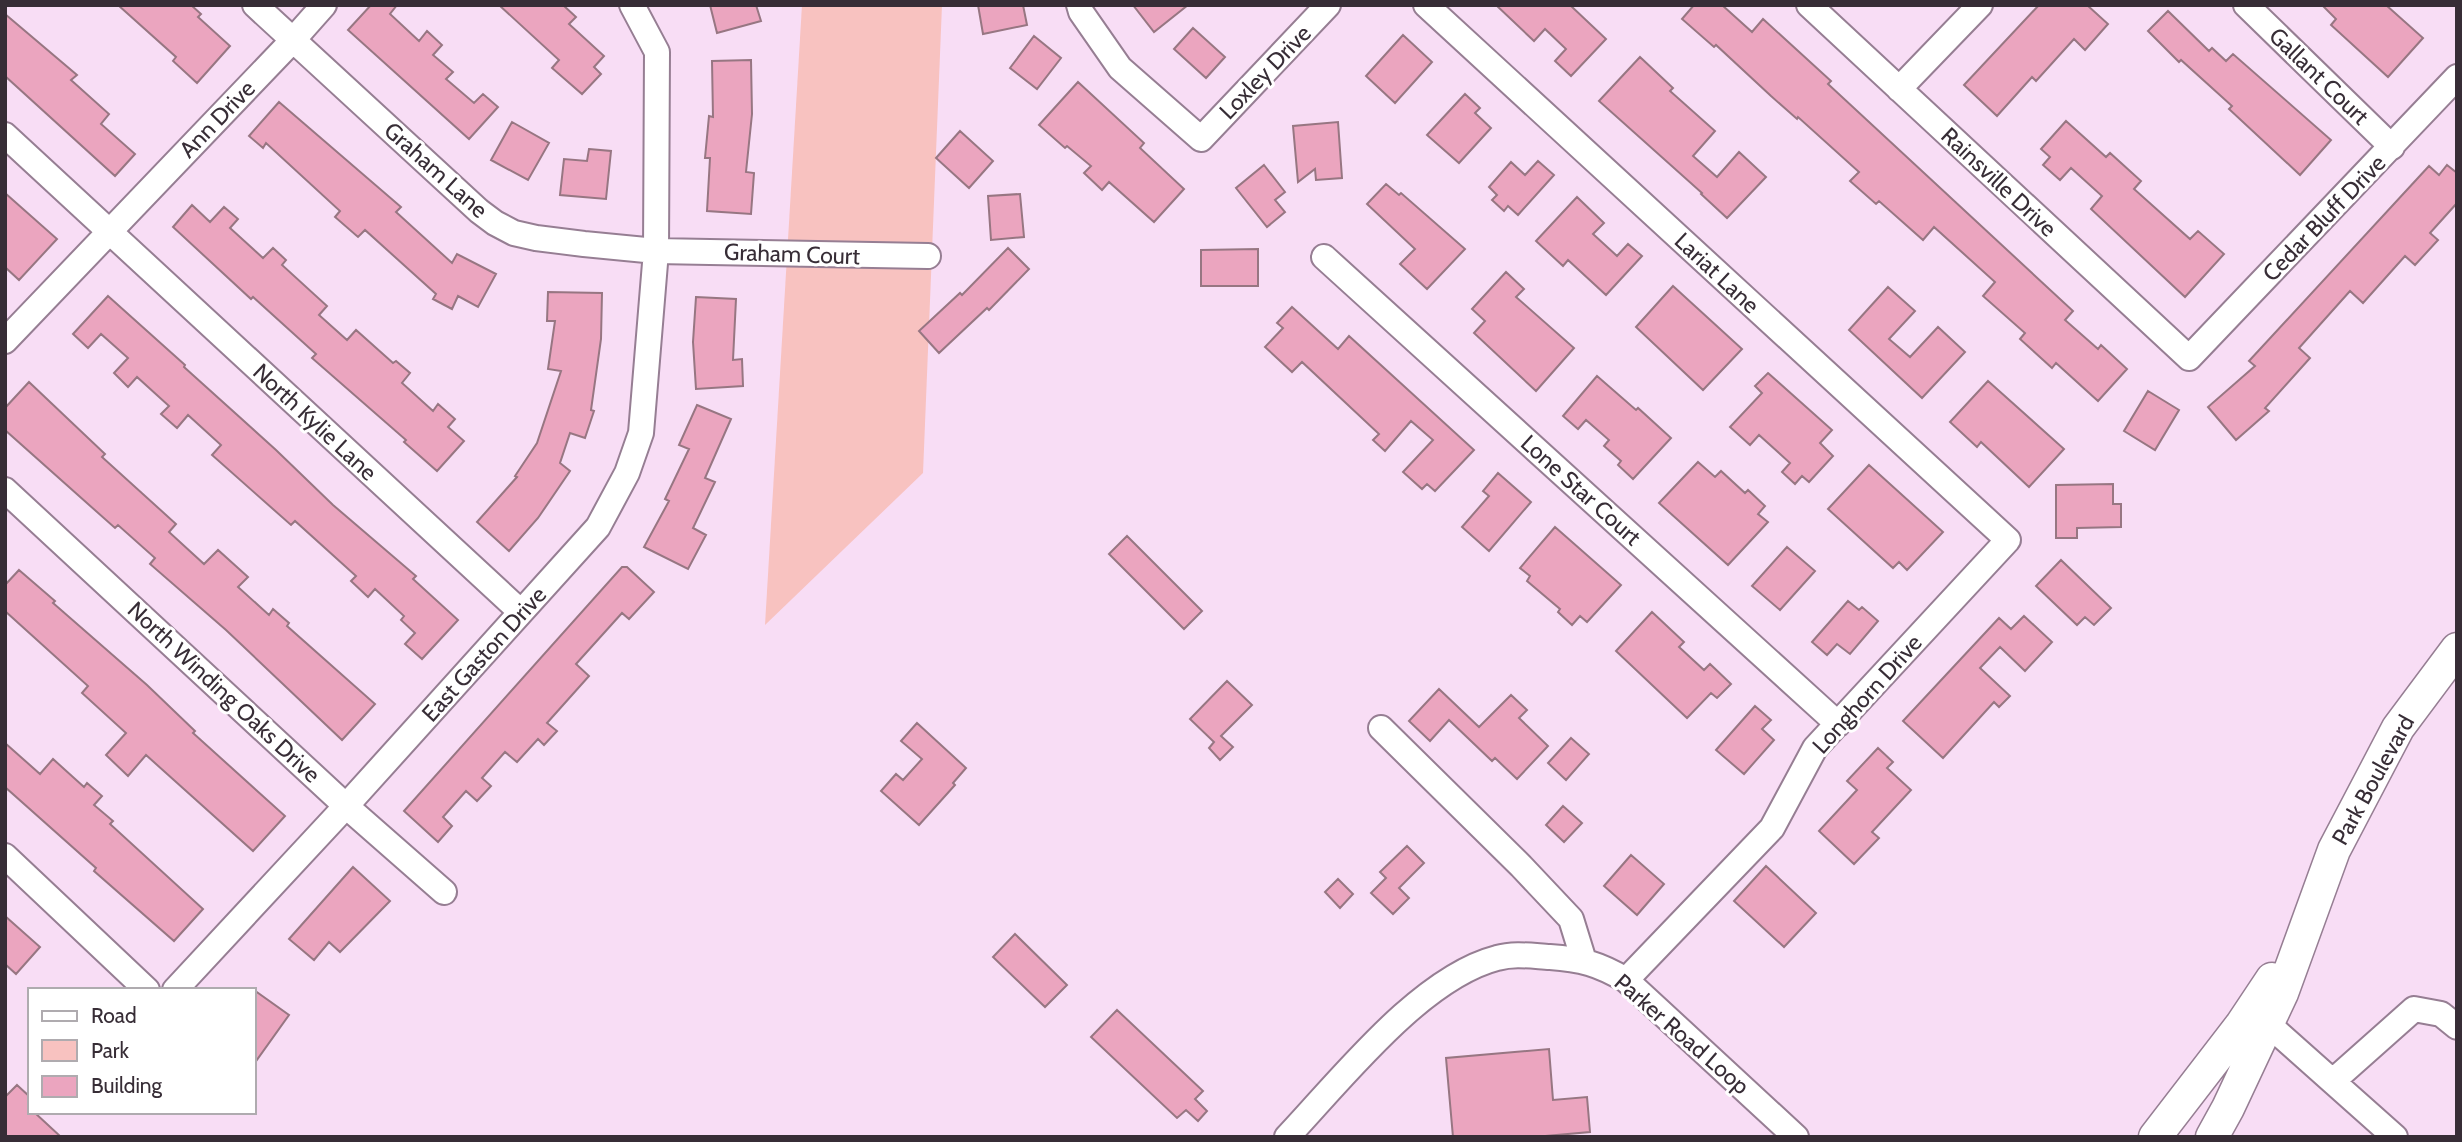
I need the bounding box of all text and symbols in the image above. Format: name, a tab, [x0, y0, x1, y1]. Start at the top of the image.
street label: Loxley Drive	[1213, 19, 1317, 125]
street label: Gallant Court	[2263, 22, 2375, 131]
street label: Ann Drive	[173, 74, 261, 163]
street label: Graham Lane	[379, 116, 494, 224]
street label: Rainsville Drive	[1936, 121, 2063, 243]
street label: Cedar Bluff Drive	[2257, 149, 2392, 287]
street label: Lariat Lane	[1669, 227, 1765, 319]
street label: Graham Court	[724, 238, 861, 270]
street label: North Kylie Lane	[247, 358, 383, 487]
street label: Lone Star Court	[1515, 429, 1647, 551]
street label: East Gaston Drive	[416, 580, 552, 727]
street label: North Winding Oaks Drive	[122, 596, 326, 789]
street label: Longhorn Drive	[1806, 629, 1928, 759]
street label: Park Boulevard	[2326, 710, 2420, 850]
street label: Parker Road Loop	[1609, 968, 1755, 1100]
legend	[28, 988, 256, 1114]
text: Road	[91, 1003, 137, 1028]
text: Park	[91, 1038, 129, 1063]
text: Building	[91, 1073, 163, 1098]

